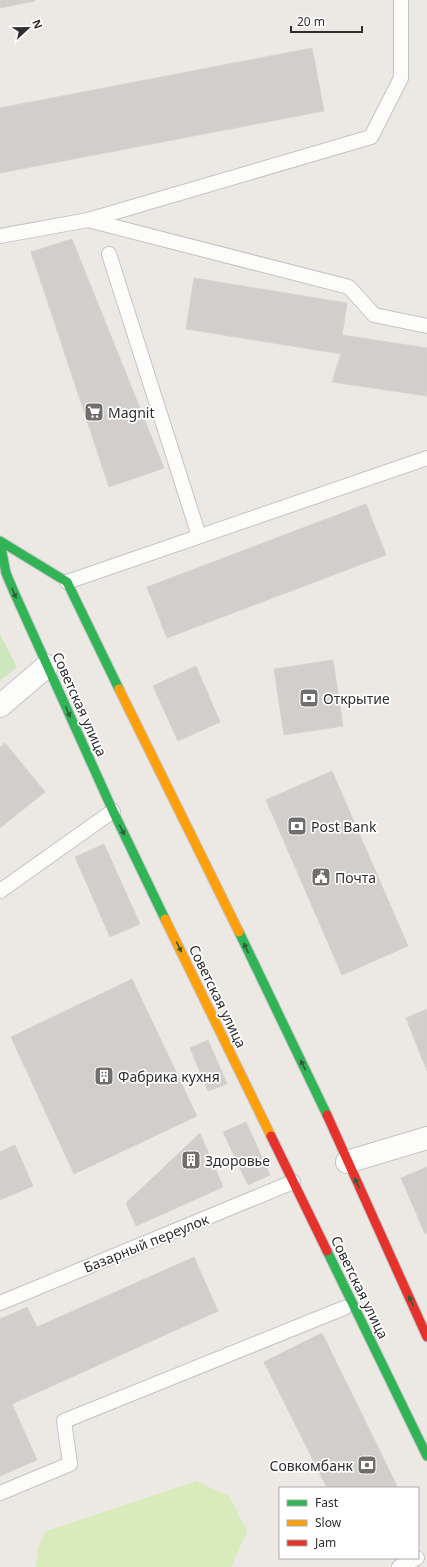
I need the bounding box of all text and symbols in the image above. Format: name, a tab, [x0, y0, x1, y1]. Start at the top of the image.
north arrow	[8, 8, 48, 48]
scale bar	[291, 8, 362, 34]
text: 20 m	[297, 13, 325, 30]
text: N	[29, 17, 46, 31]
supermarket icon: Magnit	[83, 401, 105, 423]
place label: Magnit	[108, 403, 154, 422]
one-way arrow	[11, 588, 17, 599]
street label: Советская улица	[48, 649, 112, 759]
bank icon: Открытие	[298, 687, 320, 709]
place label: Открытие	[323, 689, 390, 708]
one-way arrow	[65, 706, 71, 717]
bank icon: Post Bank	[286, 815, 308, 837]
place label: Post Bank	[311, 817, 377, 836]
one-way arrow	[119, 824, 125, 836]
public building icon: Почта	[310, 866, 332, 888]
place label: Почта	[335, 868, 376, 887]
one-way arrow	[176, 941, 182, 952]
street label: Советская улица	[185, 941, 251, 1051]
one-way arrow	[243, 942, 249, 954]
one-way arrow	[300, 1059, 306, 1070]
building icon: Фабрика кухня	[93, 1065, 115, 1087]
place label: Фабрика кухня	[118, 1067, 220, 1086]
building icon: Здоровье	[180, 1149, 202, 1171]
place label: Здоровье	[205, 1151, 270, 1170]
one-way arrow	[354, 1178, 360, 1189]
street label: Базарный переулок	[81, 1209, 212, 1277]
street label: Советская улица	[327, 1232, 393, 1342]
one-way arrow	[408, 1296, 414, 1307]
bank icon: Совкомбанк	[356, 1454, 378, 1476]
place label: Совкомбанк	[269, 1456, 354, 1475]
legend	[279, 1487, 419, 1559]
text: Fast	[315, 1494, 339, 1511]
text: Slow	[315, 1514, 342, 1531]
text: Jam	[314, 1534, 336, 1551]

